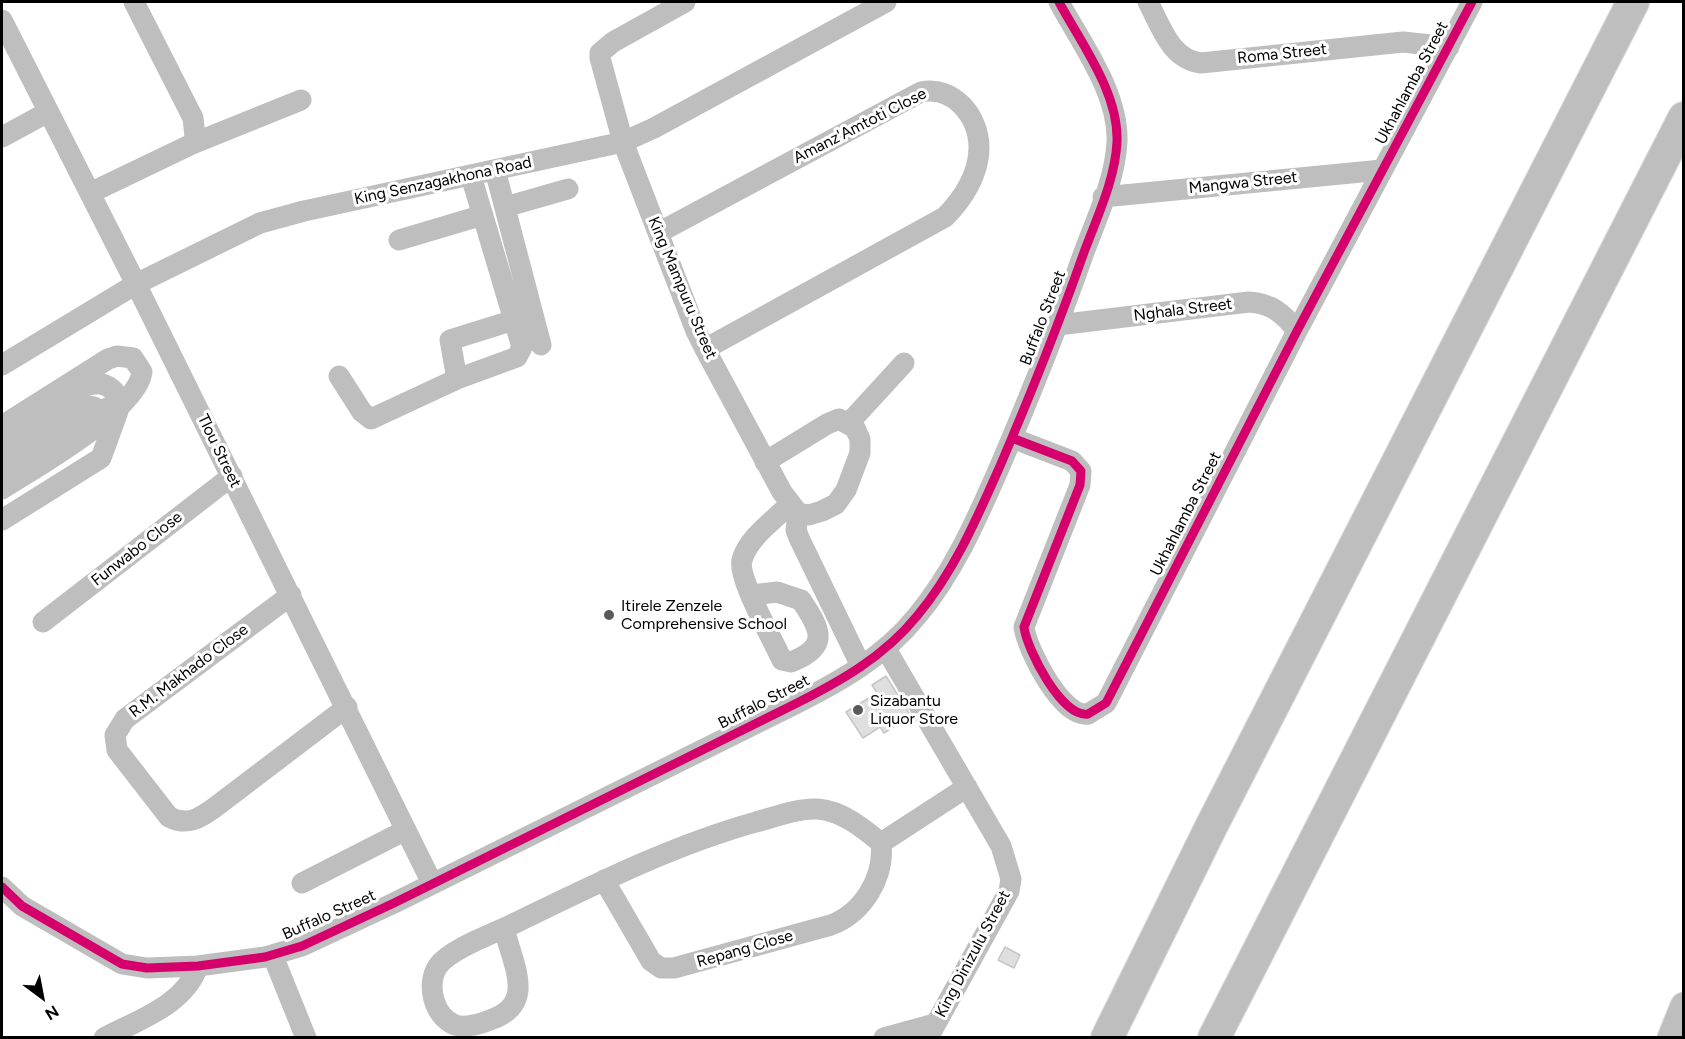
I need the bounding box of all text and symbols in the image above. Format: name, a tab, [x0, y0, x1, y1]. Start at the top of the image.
street label: Ukhahlamba Street	[1371, 18, 1453, 148]
street label: Roma Street	[1236, 40, 1328, 68]
street label: Amanz'Amtoti Close	[790, 84, 930, 168]
street label: King Senzagakhona Road	[353, 153, 533, 209]
street label: Mangwa Street	[1188, 168, 1298, 198]
street label: King Mampuru Street	[643, 214, 721, 362]
street label: Buffalo Street	[1016, 268, 1070, 368]
street label: Nghala Street	[1133, 294, 1233, 326]
street label: Tlou Street	[193, 411, 245, 491]
street label: Ukhahlamba Street	[1146, 449, 1226, 579]
street label: Funwabo Close	[88, 508, 186, 590]
place label: Itirele Zenzele Comprehensive School	[621, 596, 787, 634]
marker: Itirele Zenzele Comprehensive School	[602, 608, 616, 622]
street label: R.M. Makhado Close	[126, 620, 252, 722]
street label: Buffalo Street	[715, 671, 813, 733]
place label: Sizabantu Liquor Store	[870, 691, 958, 729]
marker: Sizabantu Liquor Store	[851, 703, 865, 717]
street label: Buffalo Street	[279, 886, 379, 944]
street label: King Dinizulu Street	[931, 887, 1015, 1021]
street label: Repang Close	[695, 926, 795, 972]
north arrow	[12, 967, 72, 1027]
text: N	[42, 1001, 62, 1024]

